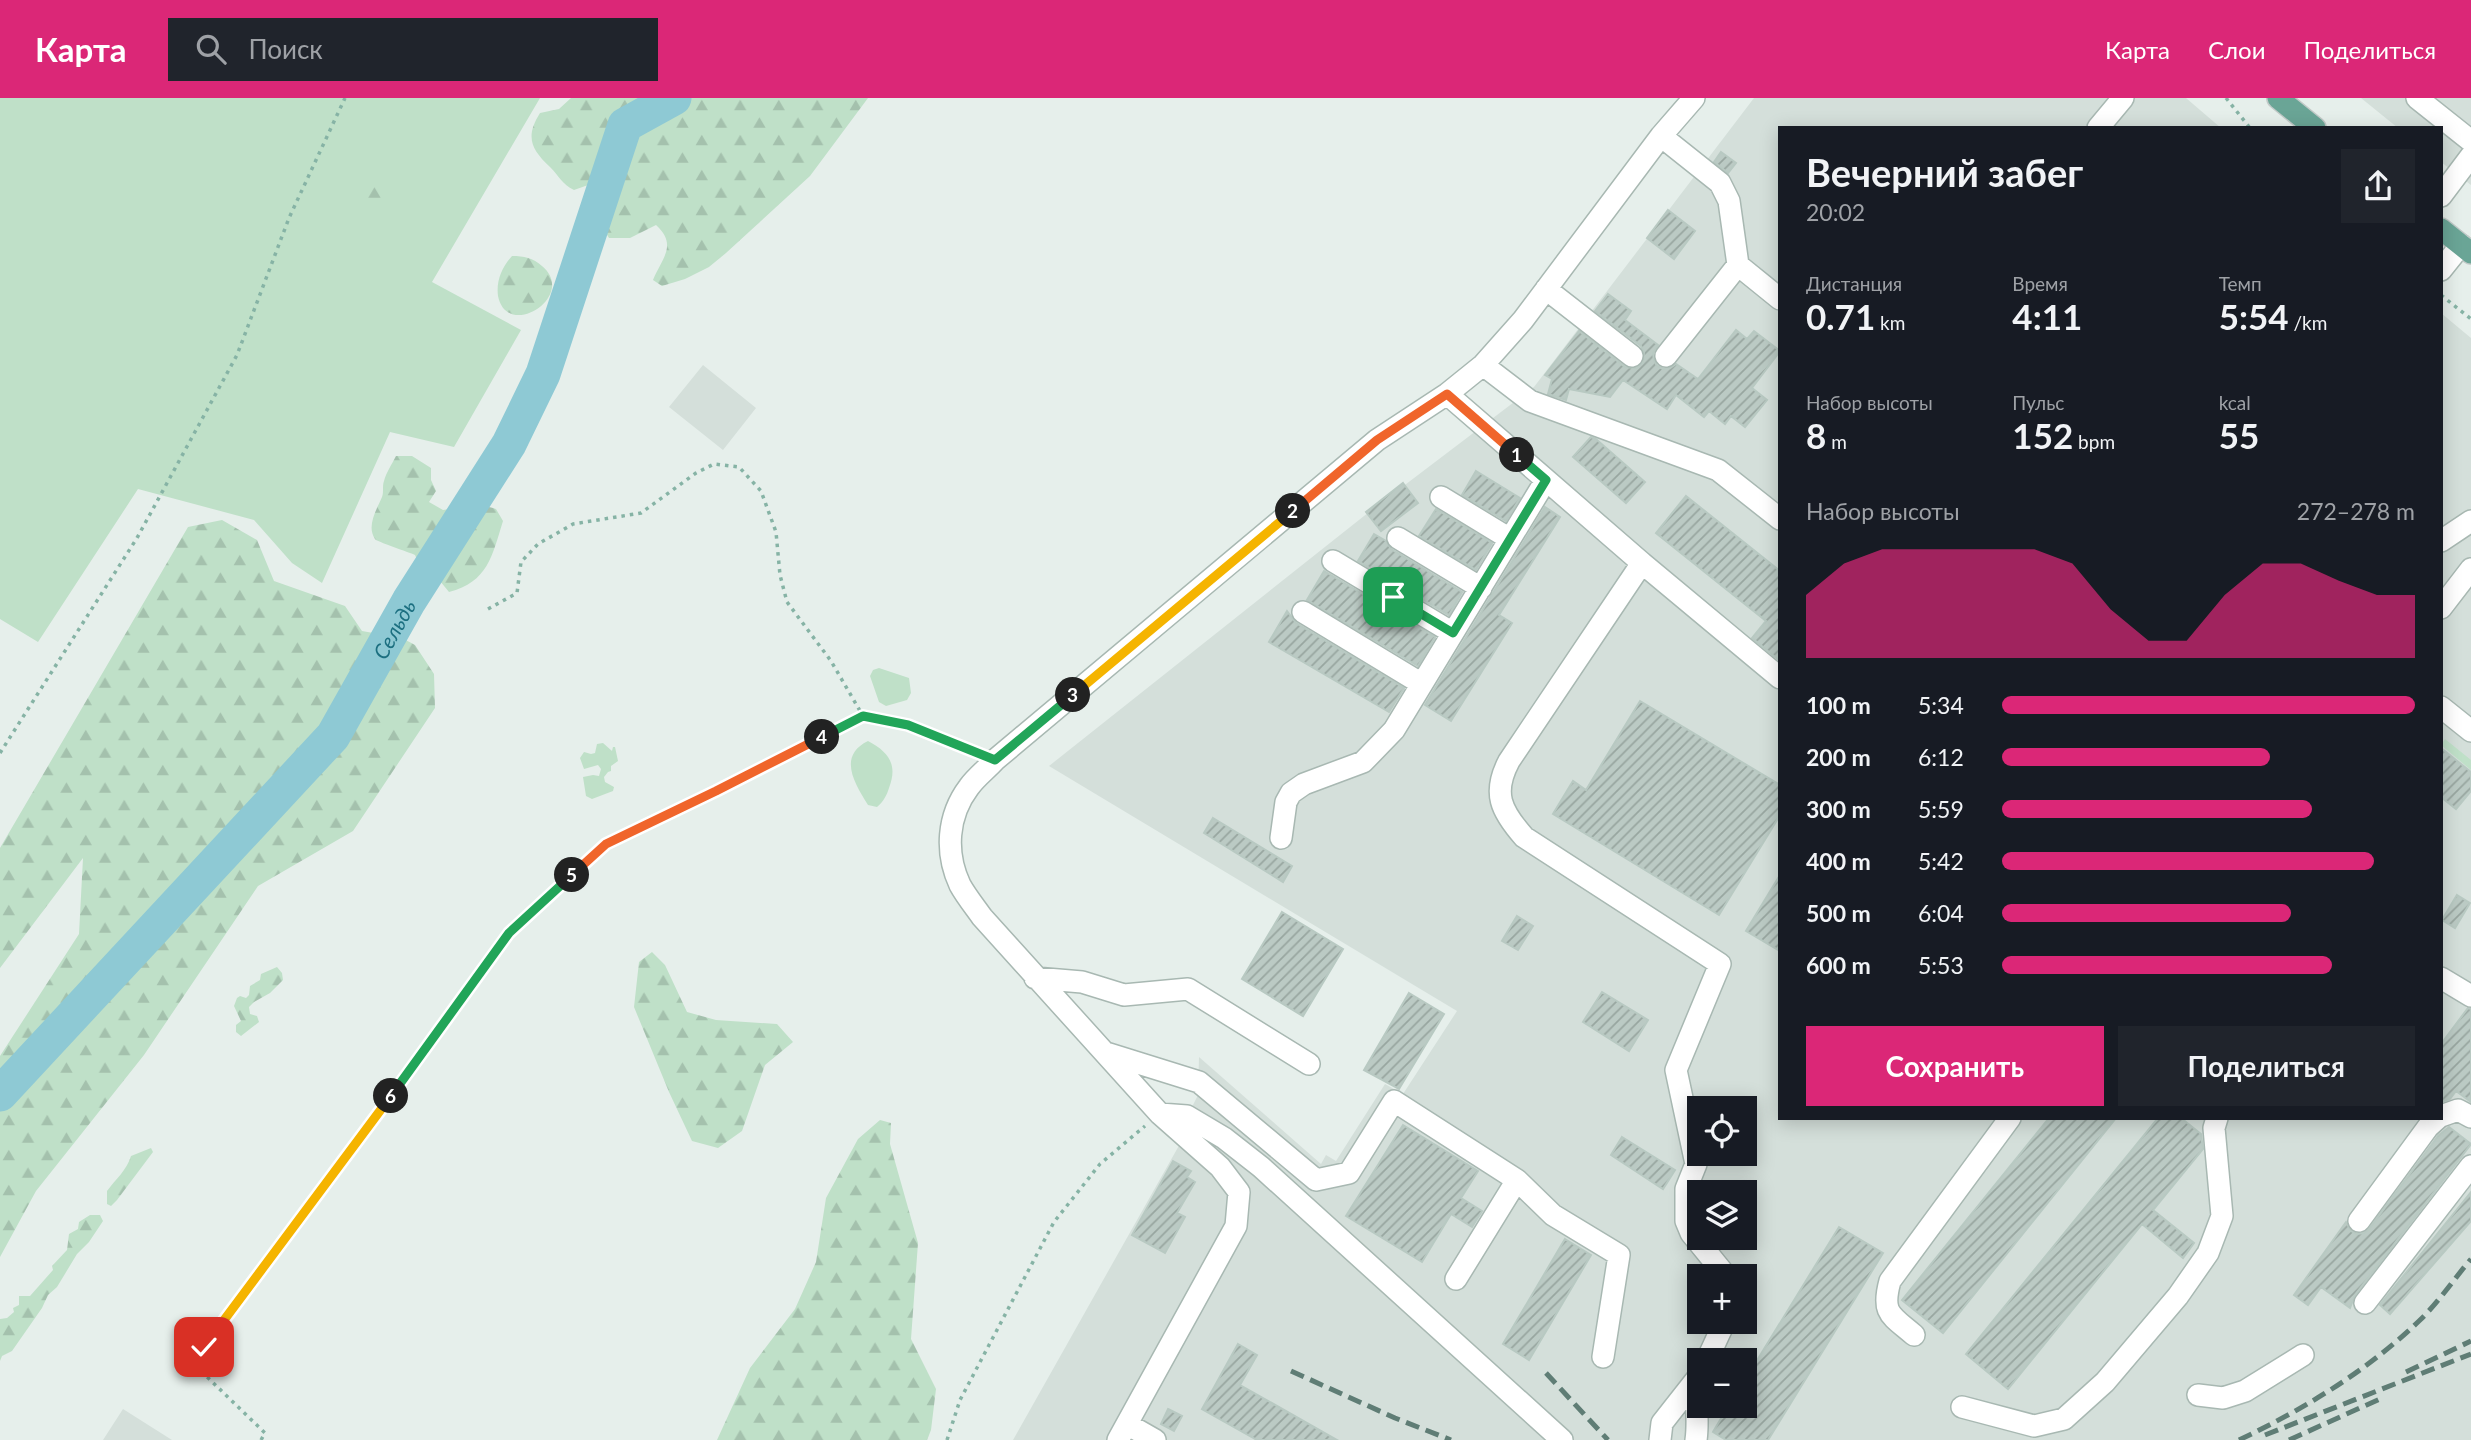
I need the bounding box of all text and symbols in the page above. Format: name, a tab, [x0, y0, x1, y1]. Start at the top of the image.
search box	[168, 18, 658, 81]
text: Карта	[35, 29, 126, 69]
icon: search	[192, 30, 230, 68]
text: Поиск	[248, 33, 323, 65]
text: Карта	[2105, 35, 2170, 64]
text: Слои	[2208, 35, 2265, 64]
text: Поделиться	[2303, 35, 2436, 64]
text: Вечерний забег	[1806, 149, 2083, 195]
button: share	[2341, 149, 2415, 223]
text: 20:02	[1806, 198, 1865, 226]
text: Дистанция	[1806, 272, 1902, 295]
text: Время	[2012, 272, 2068, 295]
text: Темп	[2219, 272, 2262, 295]
text: 0.71	[1806, 295, 1875, 337]
text: 4:11	[2012, 295, 2082, 337]
text: 5:54	[2219, 295, 2289, 337]
text: km	[1875, 311, 1905, 334]
text: /km	[2289, 311, 2327, 334]
text: Набор высоты	[1806, 391, 1933, 414]
text: Пульс	[2012, 391, 2064, 414]
text: kcal	[2219, 391, 2251, 414]
text: 8	[1806, 414, 1826, 456]
text: 152	[2012, 414, 2073, 456]
text: 55	[2219, 414, 2259, 456]
text: m	[1826, 430, 1847, 453]
text: bpm	[2073, 430, 2115, 453]
pin: 1	[1500, 438, 1534, 472]
text: 1	[1511, 443, 1522, 466]
pin: 2	[1276, 494, 1310, 528]
text: Набор высоты	[1806, 497, 1960, 525]
text: 272–278 m	[2297, 497, 2415, 525]
text: 2	[1287, 499, 1298, 522]
pin	[1363, 567, 1423, 627]
icon: arrive	[1374, 578, 1412, 616]
water label: Сельдь	[367, 595, 420, 663]
pin: 3	[1056, 678, 1090, 712]
text: 3	[1067, 683, 1078, 706]
text: 100 m	[1806, 691, 1871, 719]
text: 5:34	[1918, 691, 1964, 719]
pin: 4	[804, 720, 840, 754]
text: 4	[816, 725, 827, 748]
text: 200 m	[1806, 743, 1871, 771]
text: 6:12	[1918, 743, 1964, 771]
text: 300 m	[1806, 795, 1871, 823]
text: 5:59	[1918, 795, 1964, 823]
text: 400 m	[1806, 847, 1871, 875]
text: 5:42	[1918, 847, 1964, 875]
pin: 5	[554, 858, 590, 892]
text: 5	[566, 863, 577, 886]
text: 500 m	[1806, 899, 1871, 927]
text: 6:04	[1918, 899, 1964, 927]
text: 600 m	[1806, 951, 1871, 979]
text: 5:53	[1918, 951, 1964, 979]
button: Сохранить	[1806, 1026, 2104, 1106]
button: Поделиться	[2118, 1026, 2415, 1106]
pin: 6	[374, 1079, 408, 1114]
text: 6	[385, 1084, 396, 1107]
map controls	[1687, 1096, 1757, 1418]
button: locate	[1687, 1096, 1757, 1166]
button: layers	[1687, 1180, 1757, 1250]
button: +	[1687, 1264, 1757, 1334]
pin	[174, 1317, 234, 1377]
icon: check	[185, 1328, 223, 1366]
button: −	[1687, 1348, 1757, 1418]

